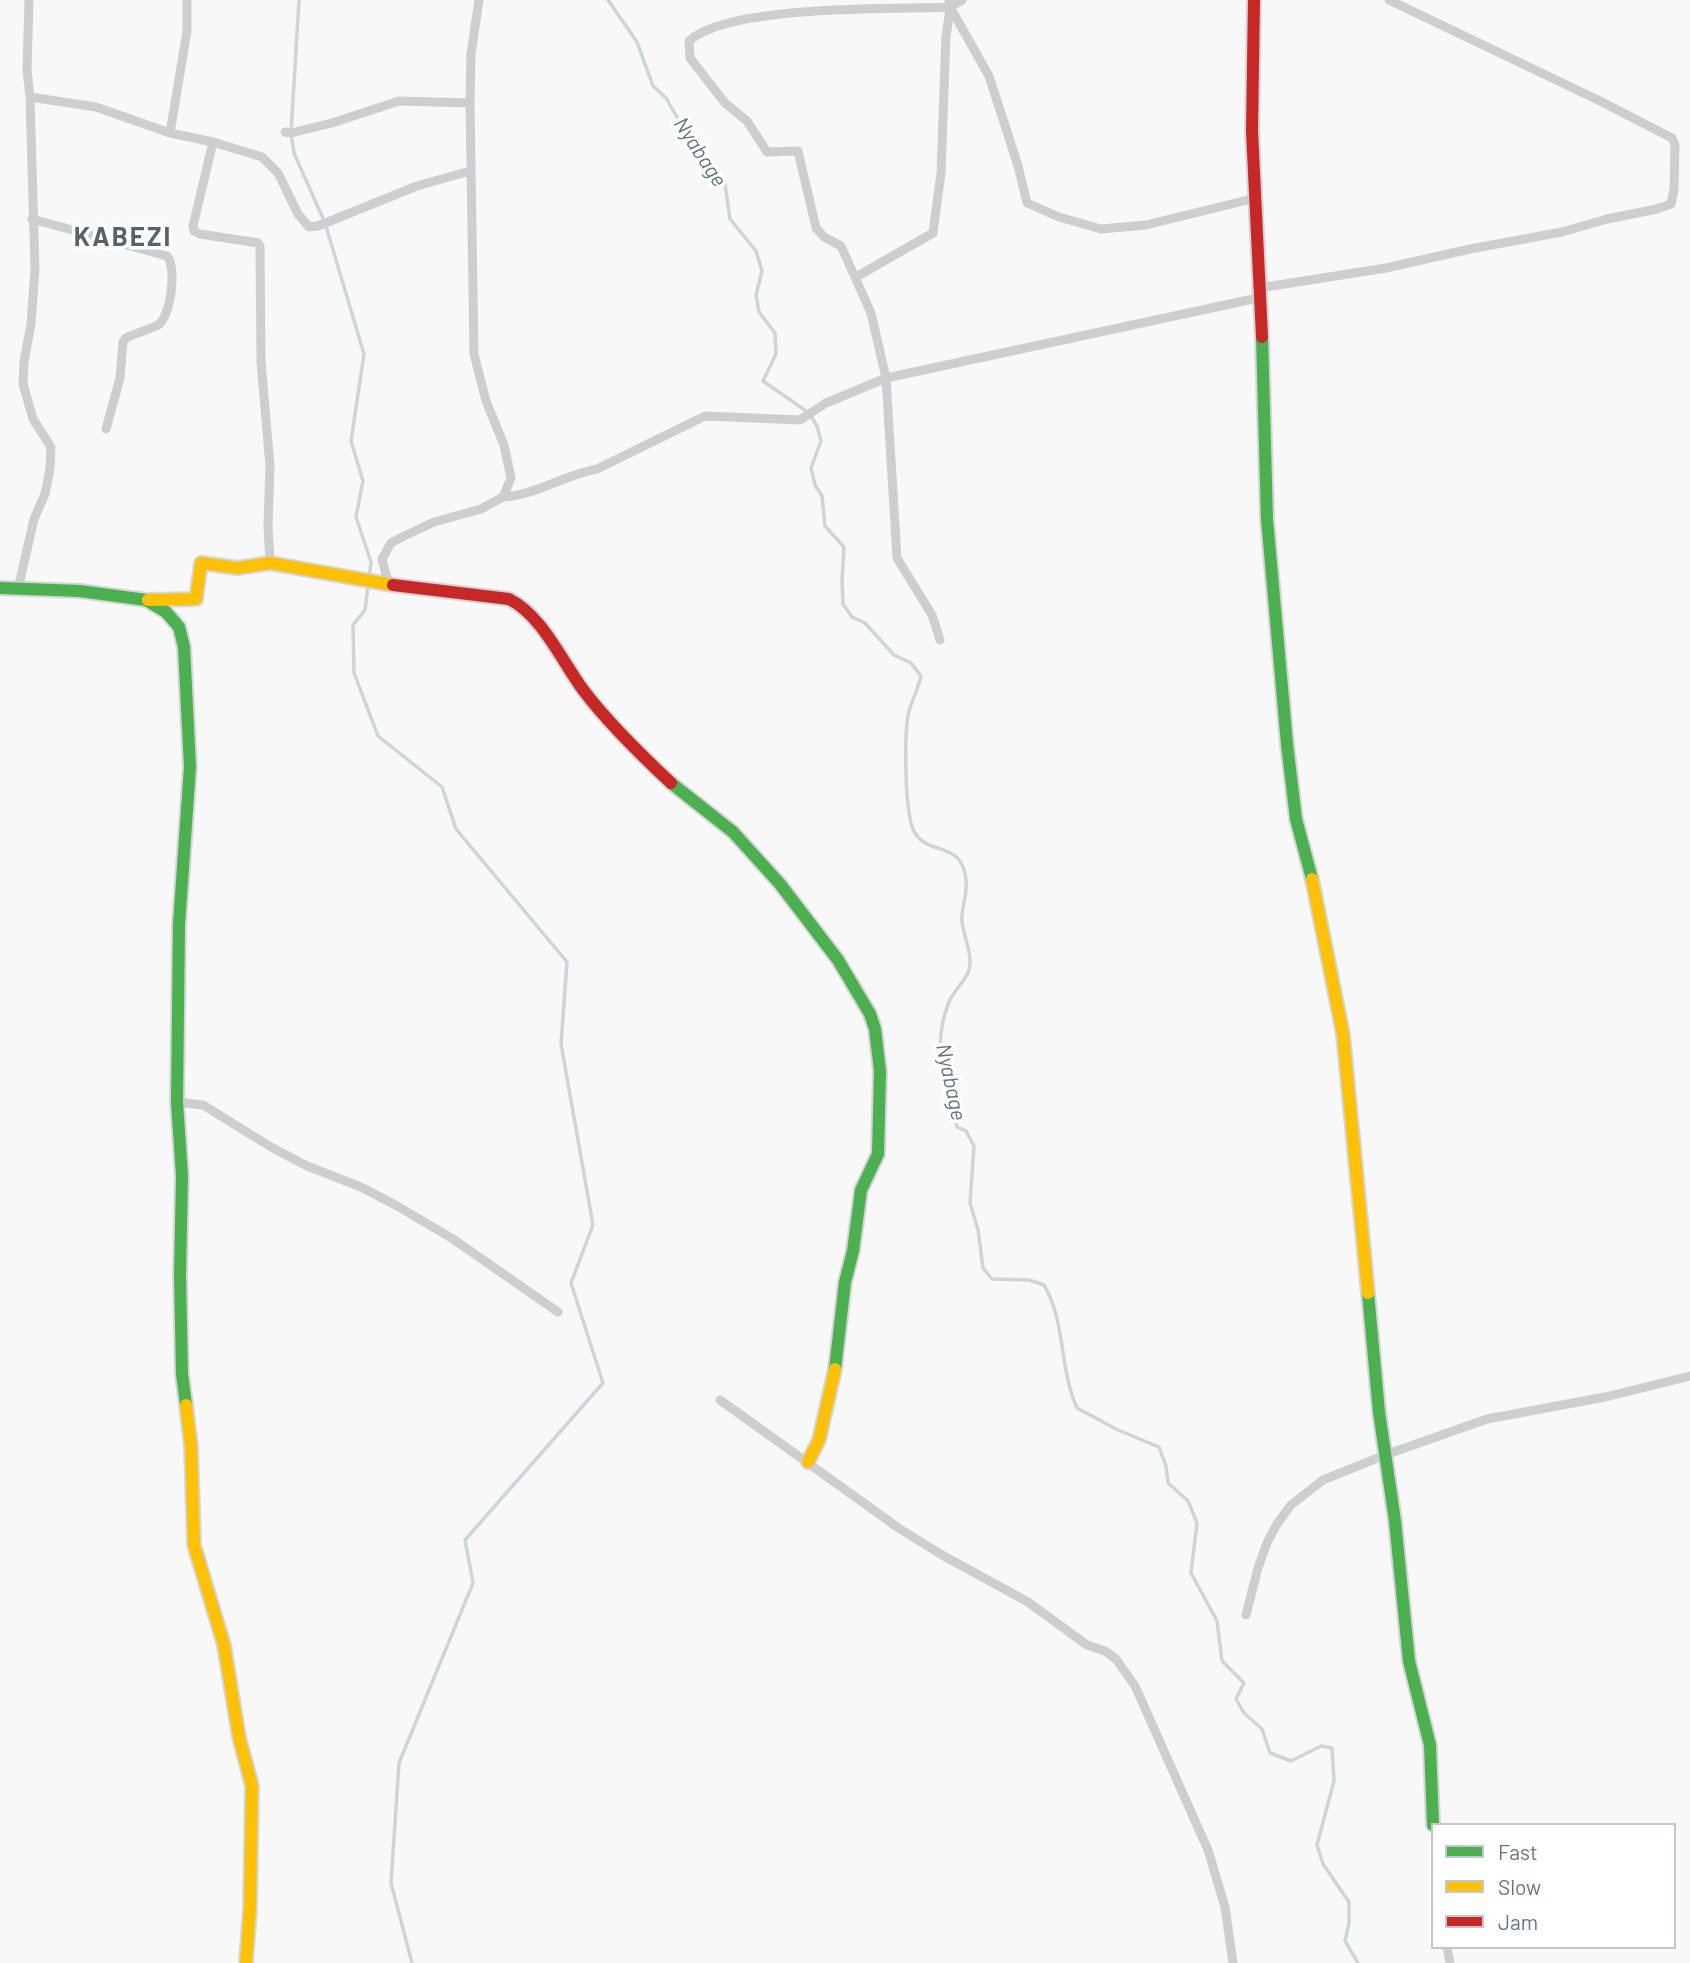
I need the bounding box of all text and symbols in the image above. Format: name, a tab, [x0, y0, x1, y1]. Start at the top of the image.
water label: Nyabage	[668, 113, 732, 191]
district label: KABEZI	[74, 221, 172, 253]
water label: Nyabage	[931, 1041, 971, 1123]
legend	[1431, 1823, 1676, 1949]
text: Fast	[1498, 1839, 1538, 1864]
text: Slow	[1498, 1874, 1541, 1899]
text: Jam	[1498, 1909, 1538, 1934]

